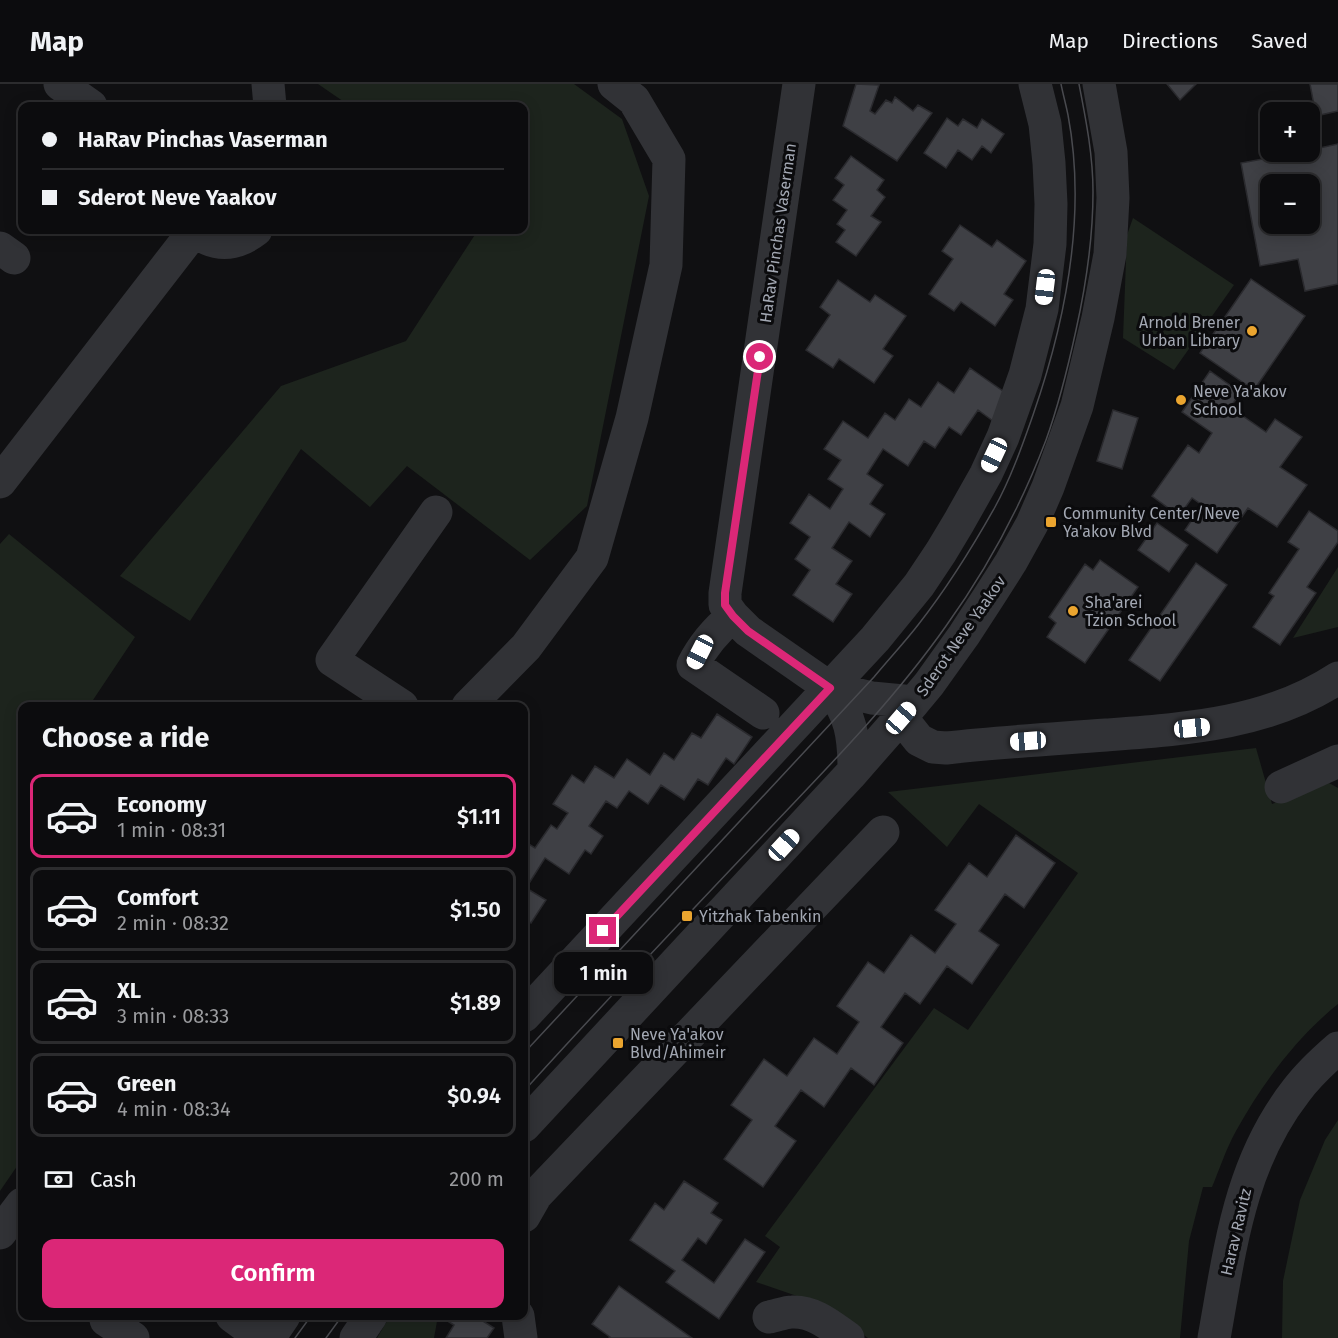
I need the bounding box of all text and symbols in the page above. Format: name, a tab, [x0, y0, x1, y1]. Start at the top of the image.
text: Map	[30, 25, 84, 58]
text: Map	[1049, 28, 1089, 54]
text: Directions	[1122, 28, 1218, 54]
text: Saved	[1251, 28, 1308, 54]
map controls	[1260, 102, 1320, 234]
button: +	[1260, 102, 1320, 162]
text: HaRav Pinchas Vaserman	[78, 126, 328, 153]
street label: HaRav Pinchas Vaserman	[756, 142, 800, 324]
button: −	[1260, 174, 1320, 234]
text: Sderot Neve Yaakov	[78, 184, 277, 211]
car	[1034, 268, 1056, 306]
place label: Arnold Brener Urban Library	[1139, 313, 1241, 350]
marker: Arnold Brener Urban Library	[1245, 324, 1259, 338]
route start	[746, 343, 773, 370]
place label: Neve Ya'akov School	[1193, 382, 1287, 419]
marker: Neve Ya'akov School	[1174, 393, 1188, 407]
car	[978, 435, 1010, 475]
place label: Community Center/Neve Ya'akov Blvd	[1063, 504, 1240, 541]
marker: Community Center/Neve Ya'akov Blvd	[1044, 515, 1058, 529]
street label: Sderot Neve Yaakov	[912, 572, 1010, 700]
place label: Sha'arei Tzion School	[1085, 593, 1177, 630]
marker: Sha'arei Tzion School	[1066, 604, 1080, 618]
car	[684, 632, 716, 672]
car	[882, 699, 920, 737]
car	[1173, 717, 1211, 739]
text: Choose a ride	[42, 722, 209, 754]
car	[1009, 731, 1047, 751]
icon: car	[45, 789, 99, 843]
text: Economy	[117, 791, 206, 818]
text: $1.11	[457, 803, 501, 830]
text: 1 min · 08:31	[117, 818, 226, 842]
car	[765, 826, 803, 864]
icon: car	[45, 882, 99, 936]
text: Comfort	[117, 884, 198, 911]
text: $1.50	[450, 896, 501, 923]
place label: Yitzhak Tabenkin	[699, 907, 821, 926]
marker: Yitzhak Tabenkin	[680, 909, 694, 923]
text: 2 min · 08:32	[117, 911, 229, 935]
route end	[589, 917, 616, 944]
callout: 1 min	[554, 952, 652, 994]
text: 1 min	[579, 961, 628, 985]
icon: car	[45, 975, 99, 1029]
text: XL	[117, 977, 141, 1004]
text: $1.89	[450, 989, 501, 1016]
text: 3 min · 08:33	[117, 1004, 229, 1028]
place label: Neve Ya'akov Blvd/Ahimeir	[630, 1025, 726, 1062]
marker: Neve Ya'akov Blvd/Ahimeir	[611, 1036, 625, 1050]
icon: car	[45, 1068, 99, 1122]
text: Green	[117, 1070, 176, 1097]
text: $0.94	[447, 1082, 501, 1109]
text: 4 min · 08:34	[117, 1097, 231, 1121]
icon: cash	[42, 1163, 75, 1196]
text: Cash	[90, 1166, 137, 1193]
text: 200 m	[449, 1167, 504, 1191]
street label: Harav Ravitz	[1217, 1187, 1255, 1277]
button: Confirm	[42, 1239, 504, 1308]

